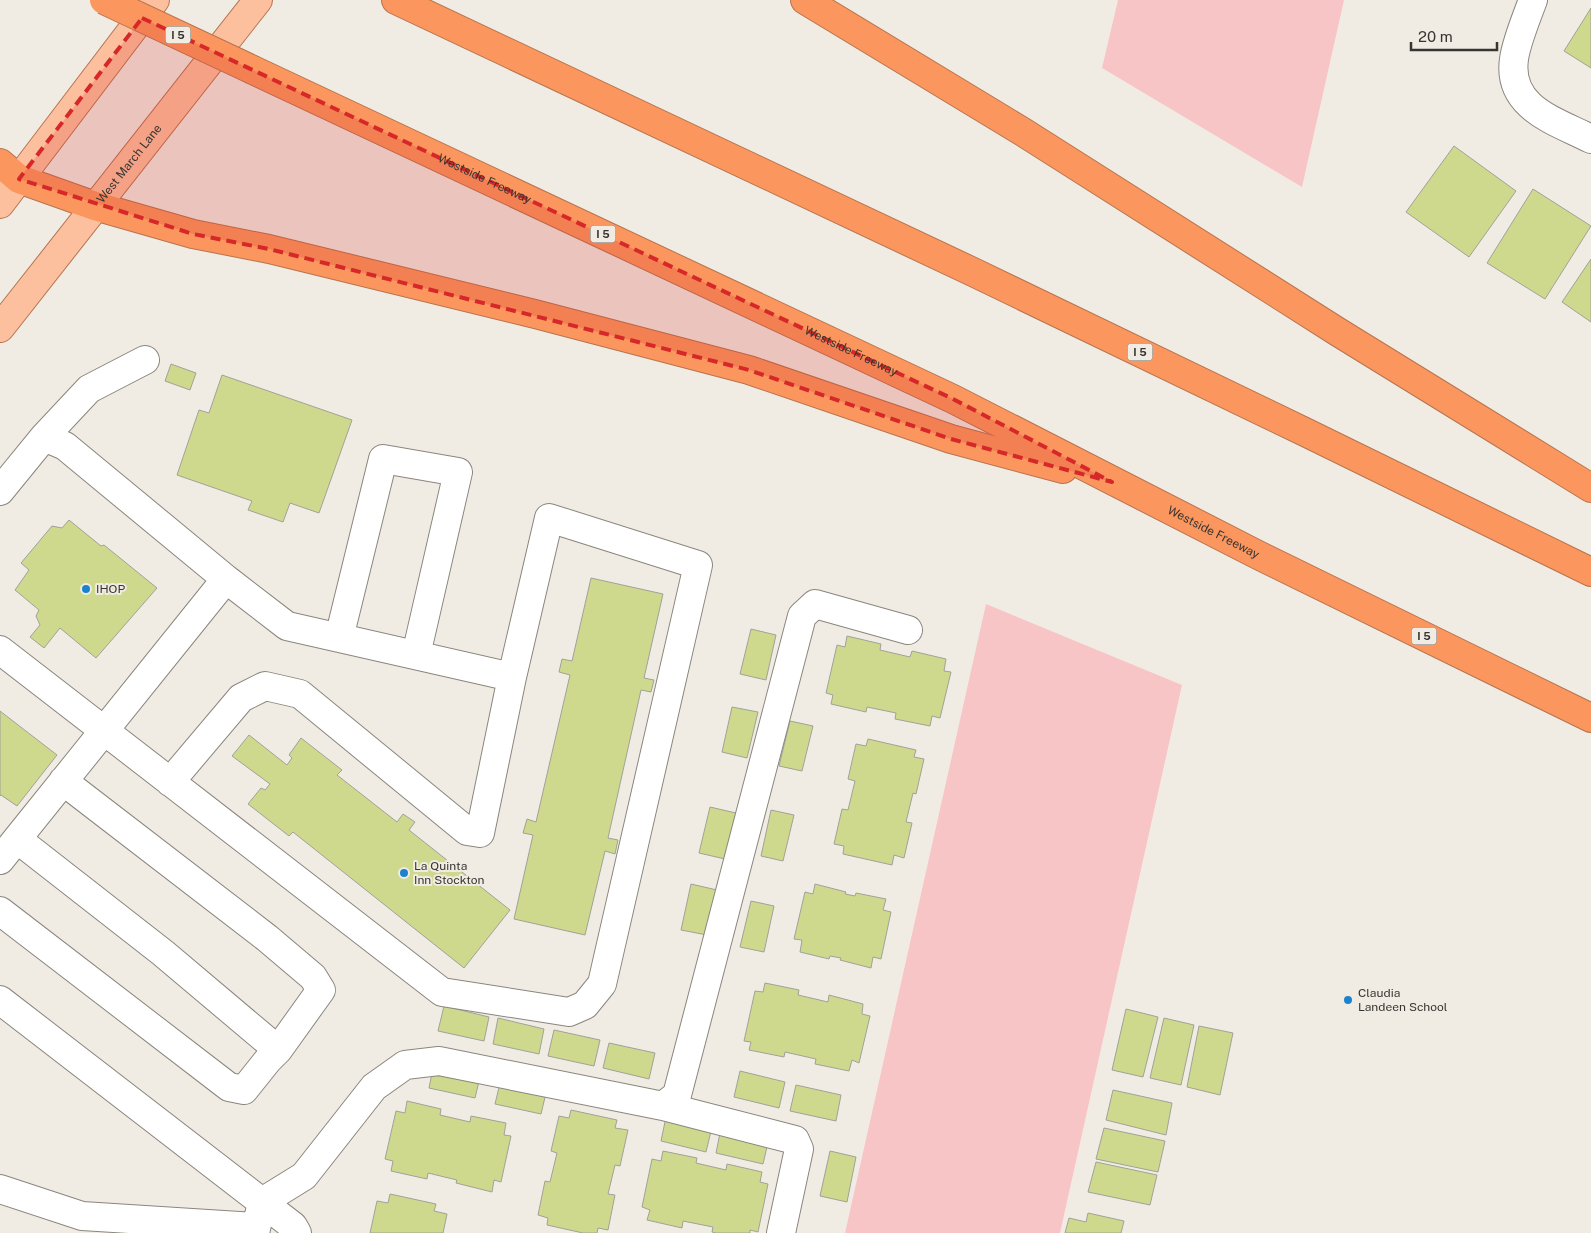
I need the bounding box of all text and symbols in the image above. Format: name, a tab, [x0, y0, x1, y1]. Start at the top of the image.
scale bar	[1411, 20, 1497, 52]
road number: I 5	[166, 26, 190, 44]
text: 20 m	[1418, 28, 1453, 45]
street label: West March Lane	[94, 121, 165, 206]
street label: Westside Freeway	[436, 151, 534, 207]
road number: I 5	[590, 225, 616, 242]
street label: Westside Freeway	[802, 323, 901, 379]
road number: I 5	[1128, 344, 1152, 361]
street label: Westside Freeway	[1165, 503, 1262, 562]
place label: IHOP	[96, 582, 125, 596]
marker: IHOP	[80, 583, 92, 595]
road number: I 5	[1412, 628, 1436, 644]
place label: La Quinta Inn Stockton	[414, 859, 485, 887]
marker: La Quinta Inn Stockton	[398, 867, 410, 879]
place label: Claudia Landeen School	[1358, 986, 1448, 1014]
marker: Claudia Landeen School	[1342, 994, 1354, 1006]

